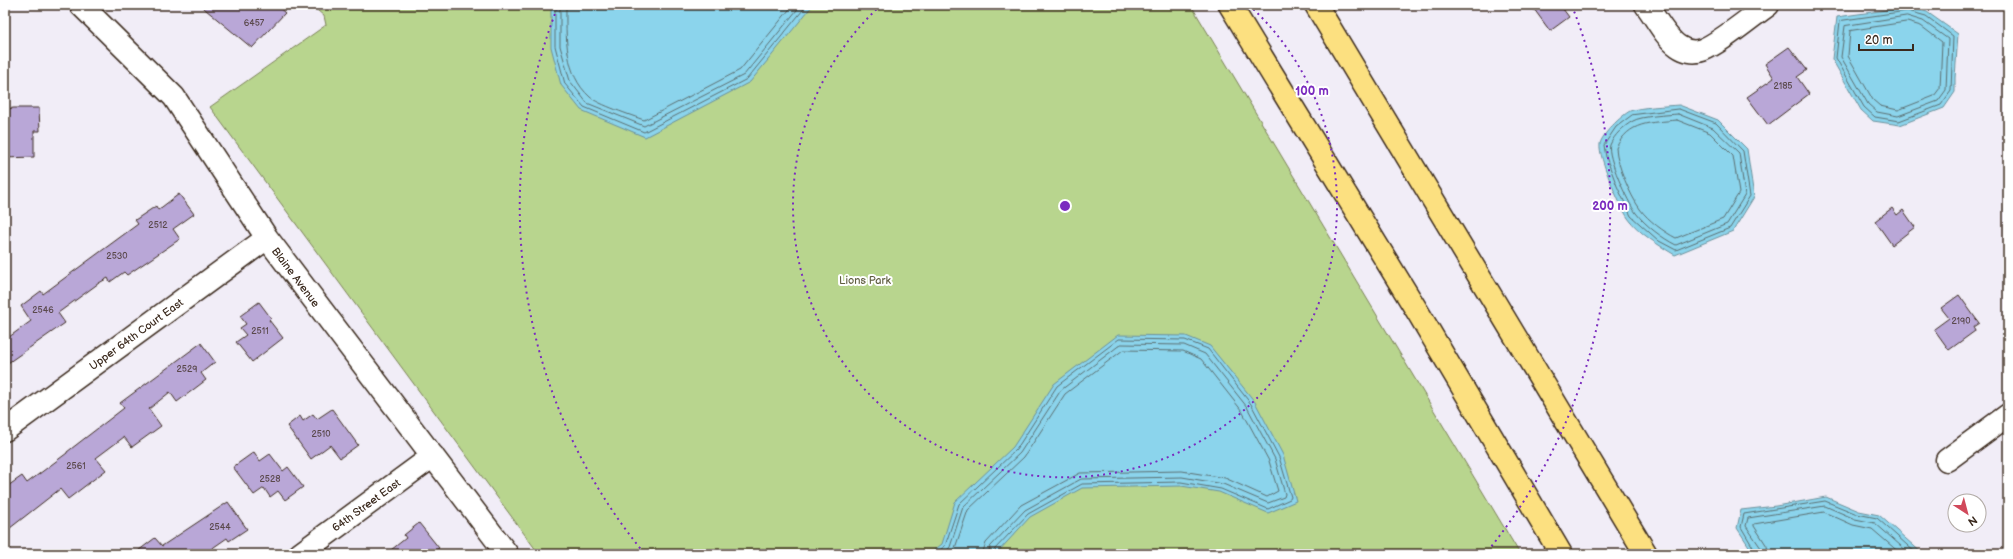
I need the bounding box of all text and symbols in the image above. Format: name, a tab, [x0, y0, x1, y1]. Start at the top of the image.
house number: 6457	[244, 18, 265, 29]
scale bar	[1859, 26, 1913, 52]
text: 20 m	[1865, 33, 1892, 48]
house number: 2185	[1773, 81, 1793, 92]
text: 100 m	[1295, 84, 1329, 99]
centre of rings	[1058, 199, 1072, 213]
text: 200 m	[1592, 199, 1628, 214]
house number: 2512	[148, 220, 168, 231]
street label: Blaine Avenue	[269, 245, 323, 310]
house number: 2530	[106, 251, 128, 262]
park label: Lions Park	[839, 274, 892, 287]
street label: Upper 64th Court East	[87, 296, 186, 373]
house number: 2546	[32, 305, 54, 316]
house number: 2190	[1951, 316, 1971, 327]
house number: 2511	[251, 326, 269, 337]
house number: 2529	[177, 364, 197, 375]
house number: 2510	[311, 429, 331, 440]
house number: 2561	[66, 461, 86, 472]
house number: 2528	[259, 474, 281, 485]
street label: 64th Street East	[330, 476, 403, 535]
north arrow	[1947, 493, 1987, 533]
text: N	[1965, 513, 1980, 528]
house number: 2544	[209, 522, 231, 533]

